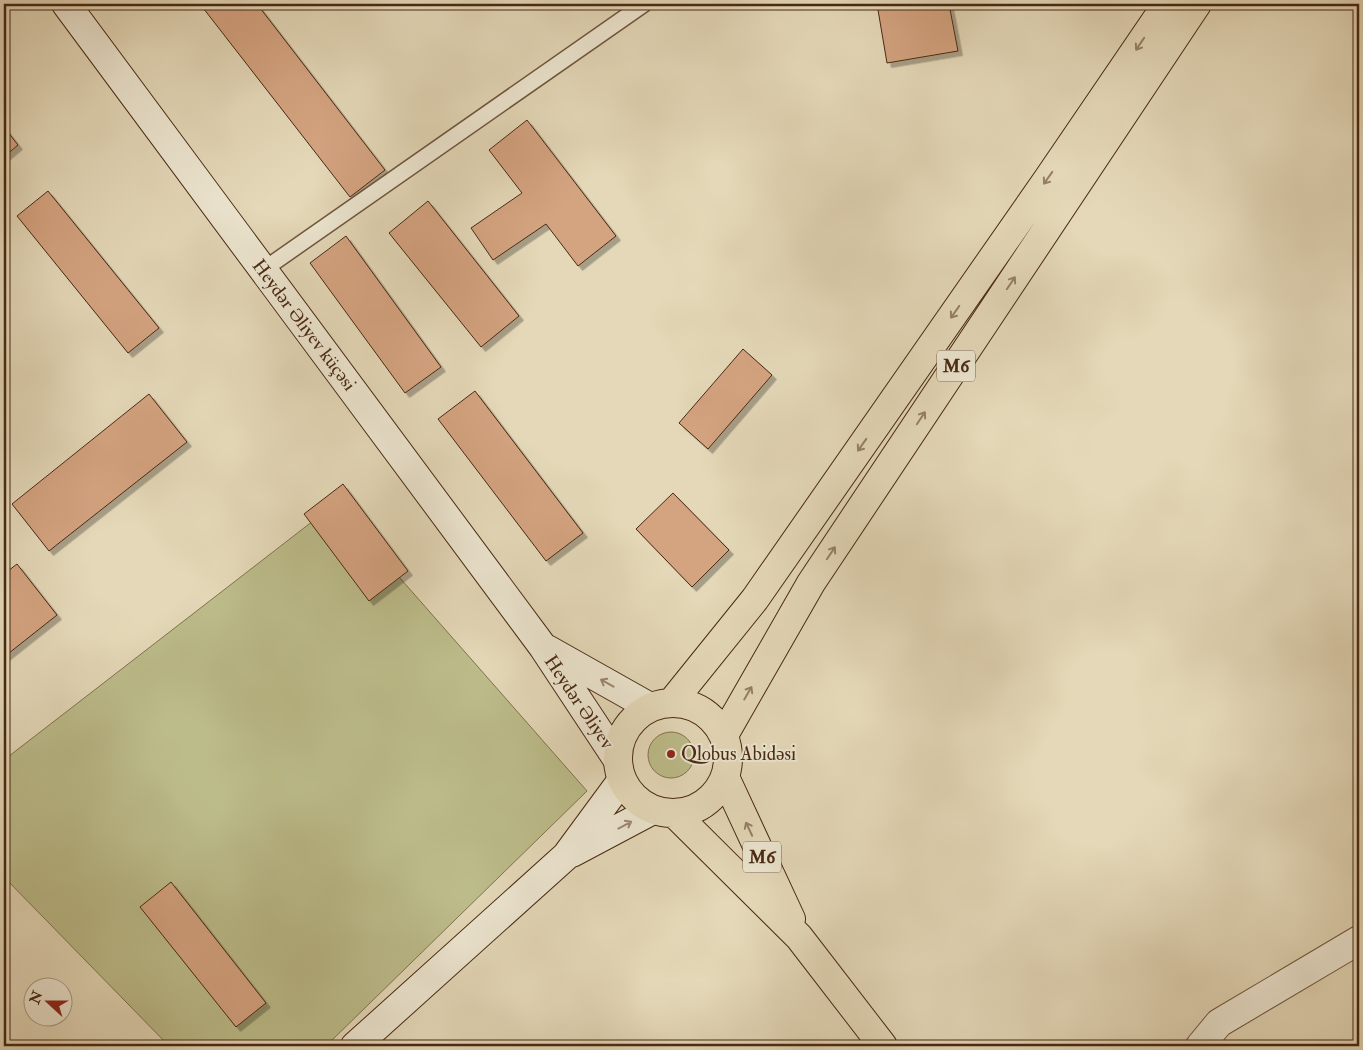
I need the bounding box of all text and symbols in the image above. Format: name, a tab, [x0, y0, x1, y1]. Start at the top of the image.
one-way arrow	[1134, 37, 1145, 51]
one-way arrow	[1043, 171, 1053, 185]
street label: Heydər Əliyev küçəsi	[247, 254, 361, 396]
one-way arrow	[1007, 276, 1017, 290]
one-way arrow	[950, 304, 960, 318]
road number: M6	[937, 351, 975, 382]
one-way arrow	[916, 411, 927, 425]
one-way arrow	[857, 438, 867, 452]
one-way arrow	[826, 546, 836, 560]
street label: Heydər Əliyev	[539, 650, 620, 754]
one-way arrow	[600, 678, 615, 688]
one-way arrow	[744, 686, 754, 700]
place label: Qlobus Abidəsi	[681, 742, 796, 766]
marker: Qlobus Abidəsi	[665, 748, 677, 760]
one-way arrow	[617, 820, 632, 830]
one-way arrow	[743, 822, 753, 837]
road number: M6	[743, 842, 781, 872]
north arrow	[22, 978, 72, 1028]
text: N	[26, 988, 47, 1007]

